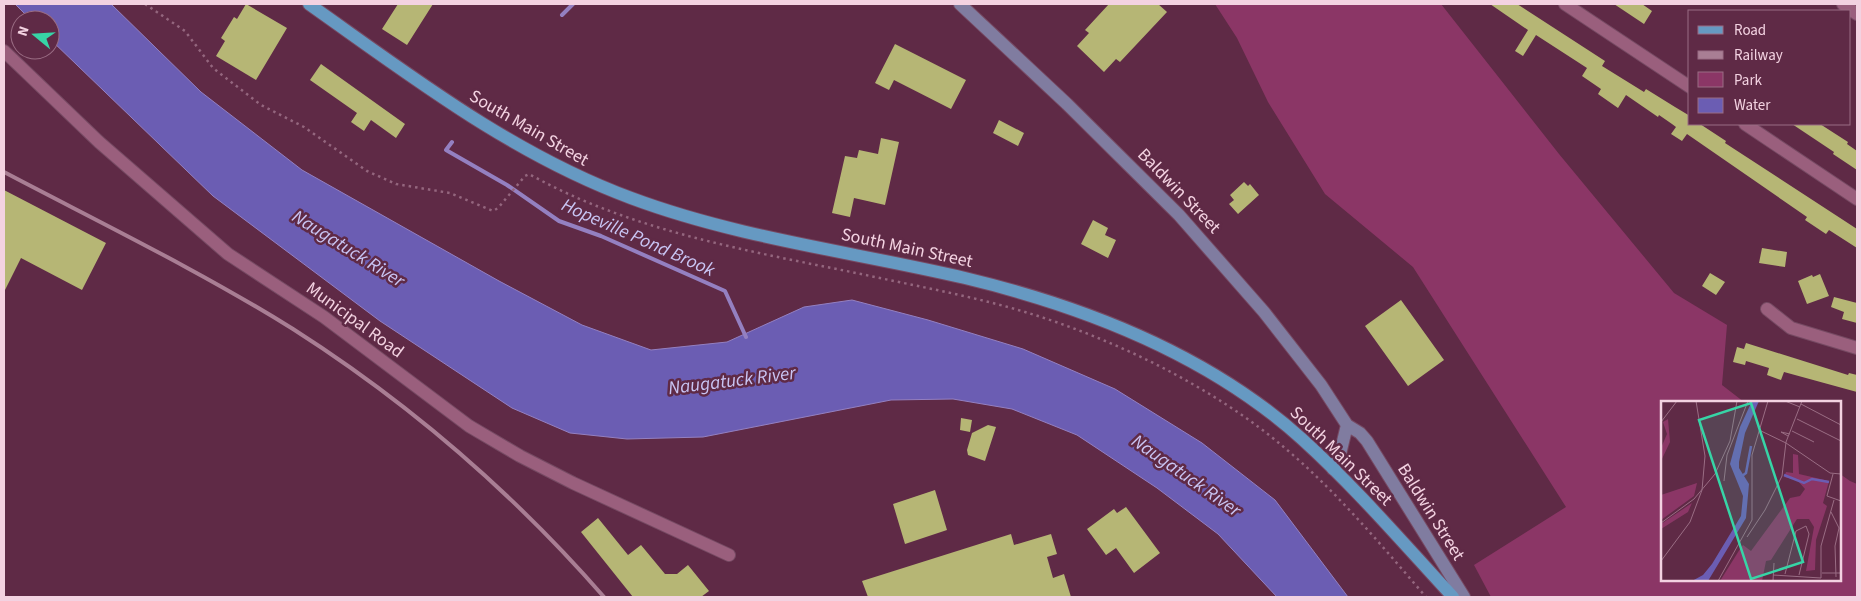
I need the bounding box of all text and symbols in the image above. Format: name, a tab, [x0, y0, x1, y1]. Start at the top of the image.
north arrow	[10, 10, 60, 60]
legend	[1688, 10, 1851, 125]
text: Road	[1734, 20, 1766, 41]
text: N	[13, 24, 35, 39]
text: Railway	[1734, 45, 1783, 66]
text: Park	[1734, 70, 1763, 91]
street label: South Main Street	[465, 84, 593, 172]
text: Water	[1734, 95, 1771, 116]
street label: Baldwin Street	[1132, 143, 1226, 239]
water label: Hopeville Pond Brook	[557, 192, 720, 284]
water label: Naugatuck River	[286, 204, 411, 295]
street label: South Main Street	[839, 222, 975, 274]
street label: Municipal Road	[301, 276, 409, 364]
water label: Naugatuck River	[667, 360, 799, 402]
street label: South Main Street	[1284, 401, 1398, 511]
inset map	[1661, 401, 1841, 581]
water label: Naugatuck River	[1126, 428, 1247, 525]
street label: Baldwin Street	[1391, 459, 1471, 565]

